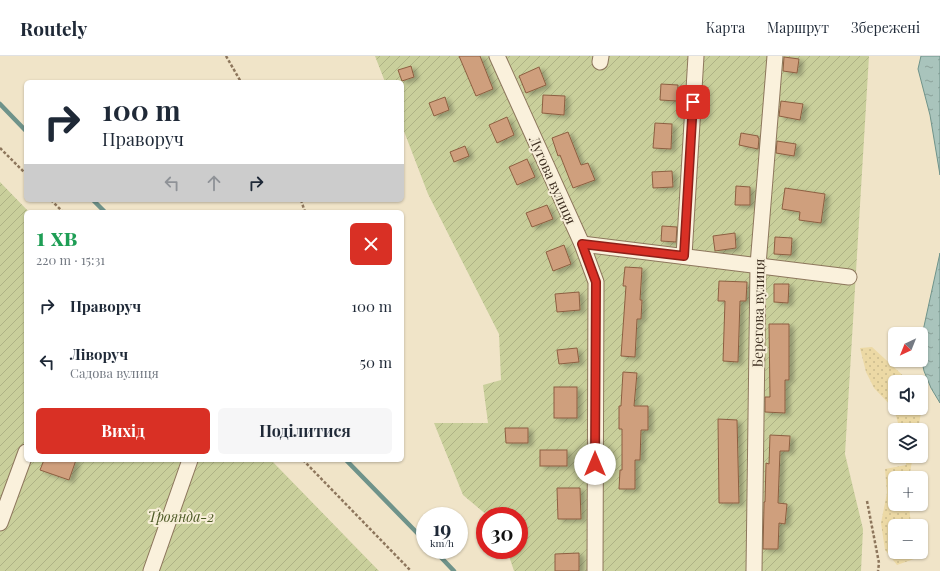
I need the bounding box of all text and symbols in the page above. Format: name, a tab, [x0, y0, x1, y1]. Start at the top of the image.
text: Routely	[20, 15, 87, 41]
text: Карта	[706, 18, 745, 37]
text: Маршрут	[767, 18, 829, 37]
text: Збережені	[851, 18, 920, 37]
pin	[676, 85, 710, 119]
text: 100 m	[102, 91, 181, 128]
icon: arrive	[682, 91, 704, 113]
icon: right	[36, 96, 88, 148]
text: Праворуч	[102, 127, 184, 151]
street label: Лугова вулиця	[525, 132, 581, 228]
icon: left	[161, 172, 183, 194]
icon: ahead	[203, 172, 225, 194]
icon: right	[245, 172, 267, 194]
text: 1 хв	[36, 220, 77, 252]
button: close	[350, 223, 392, 265]
text: 220 m · 15:31	[36, 251, 105, 268]
street label: Берегова вулиця	[748, 258, 768, 368]
icon: right	[36, 295, 58, 317]
text: Праворуч	[70, 296, 141, 316]
text: 100 m	[351, 296, 392, 316]
north arrow	[888, 327, 928, 367]
map controls	[888, 327, 928, 559]
text: Ліворуч	[70, 344, 128, 364]
icon: left	[36, 351, 58, 373]
text: 50 m	[360, 352, 392, 372]
text: Садова вулиця	[70, 364, 159, 381]
button: sound	[888, 375, 928, 415]
button: Вихід	[36, 408, 210, 454]
button: Поділитися	[218, 408, 392, 454]
button: layers	[888, 423, 928, 463]
position arrow	[574, 443, 616, 485]
button: +	[888, 471, 928, 511]
park label: Троянда-2	[148, 507, 214, 526]
speed limit sign: 30	[476, 507, 528, 559]
text: 19	[433, 514, 451, 541]
button: −	[888, 519, 928, 559]
text: km/h	[430, 536, 454, 550]

